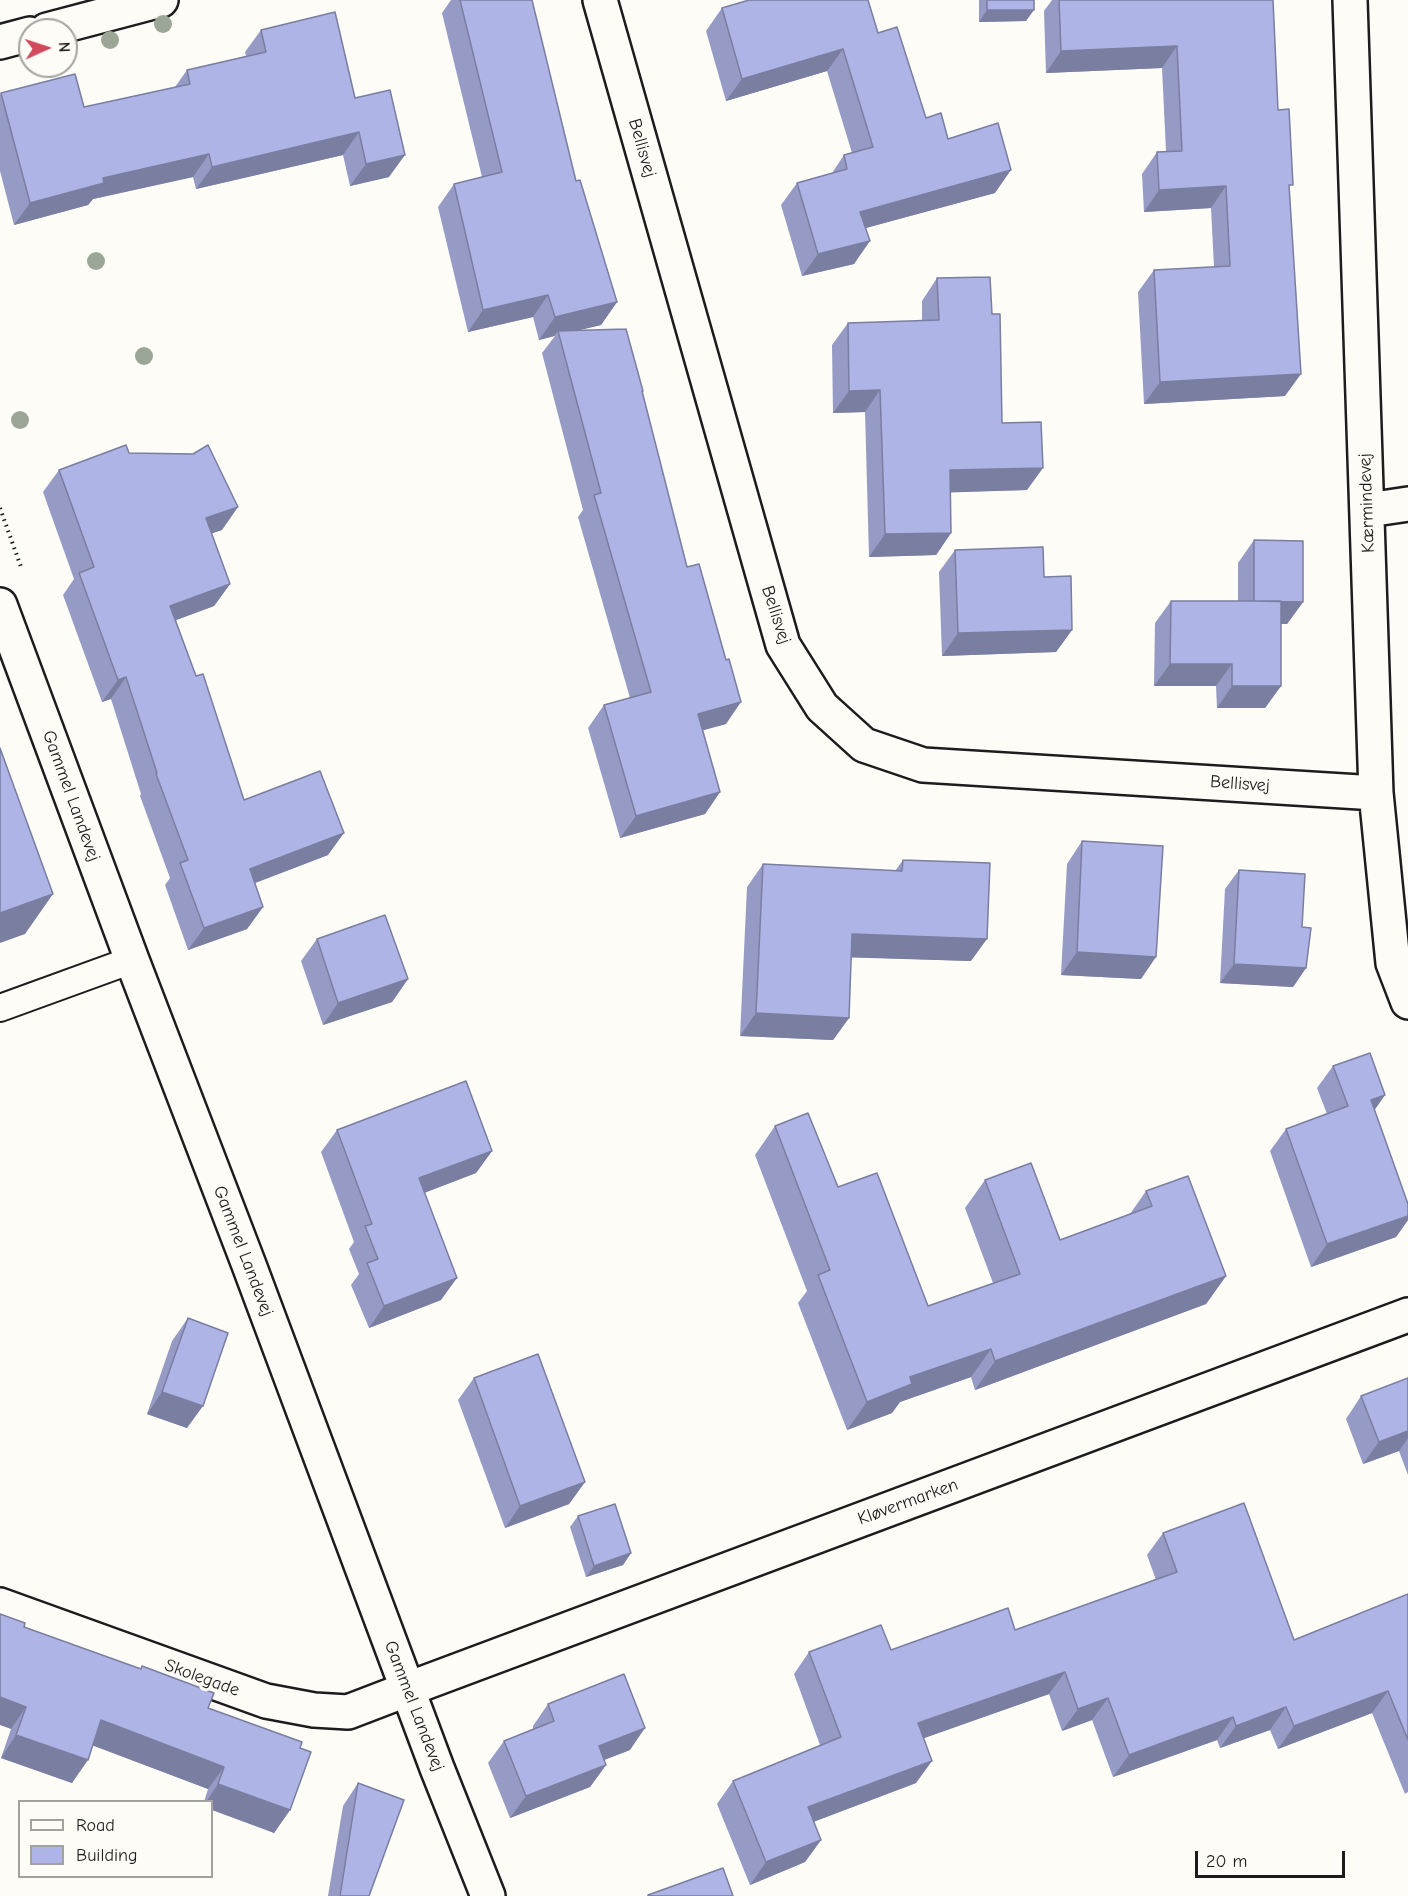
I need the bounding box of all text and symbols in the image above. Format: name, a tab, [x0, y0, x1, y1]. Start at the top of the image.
north arrow	[18, 18, 78, 78]
text: N	[55, 41, 73, 53]
street label: Bellisvej	[623, 116, 661, 180]
street label: Kærmindevej	[1354, 453, 1380, 553]
street label: Bellisvej	[756, 583, 796, 647]
street label: Gammel Landevej	[37, 728, 105, 864]
street label: Bellisvej	[1209, 771, 1271, 797]
street label: Gammel Landevej	[208, 1183, 278, 1319]
street label: Kløvermarken	[855, 1474, 961, 1530]
street label: Gammel Landevej	[379, 1638, 449, 1774]
street label: Skolegade	[162, 1654, 242, 1702]
legend	[18, 1800, 213, 1878]
text: Road	[76, 1815, 115, 1836]
scale bar	[1198, 1839, 1348, 1877]
text: Building	[76, 1845, 138, 1866]
text: 20 m	[1206, 1851, 1247, 1872]

